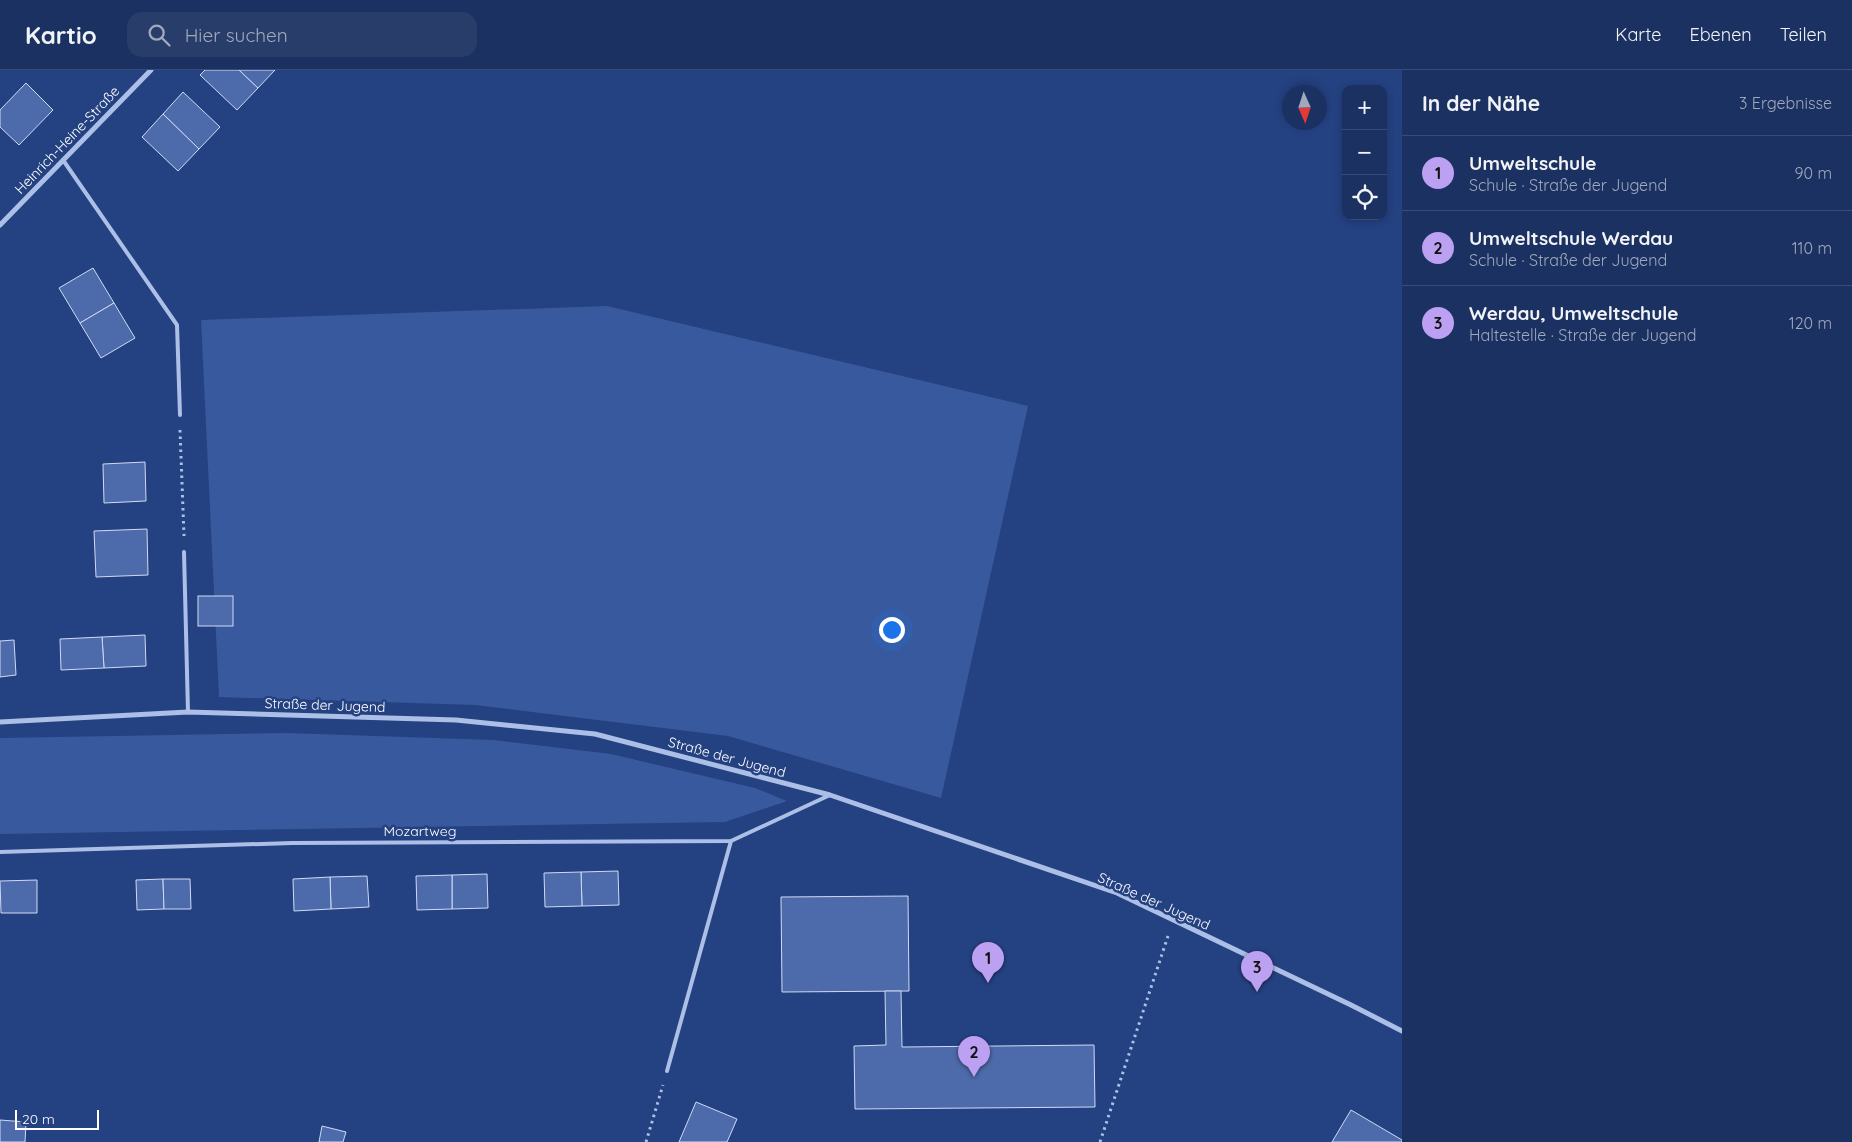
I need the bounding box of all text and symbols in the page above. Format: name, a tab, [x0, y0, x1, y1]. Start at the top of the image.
search box	[127, 12, 477, 57]
text: Kartio	[25, 20, 97, 50]
icon: search	[145, 21, 173, 49]
text: Hier suchen	[185, 23, 288, 47]
text: Karte	[1615, 23, 1661, 46]
text: Ebenen	[1689, 23, 1752, 46]
text: Teilen	[1780, 23, 1827, 46]
street label: Heinrich-Heine-Straße	[11, 82, 123, 198]
north arrow	[1282, 85, 1327, 130]
map controls	[1342, 85, 1387, 220]
button: +	[1342, 85, 1387, 130]
text: In der Nähe	[1422, 90, 1540, 116]
text: 3 Ergebnisse	[1739, 93, 1832, 113]
button: −	[1342, 130, 1387, 175]
text: Umweltschule	[1469, 151, 1596, 175]
text: 1	[1435, 163, 1441, 183]
text: 90 m	[1795, 163, 1832, 183]
button: locate	[1342, 175, 1387, 220]
text: Schule · Straße der Jugend	[1469, 175, 1667, 195]
text: Umweltschule Werdau	[1469, 226, 1673, 250]
text: 2	[1433, 238, 1443, 258]
text: 110 m	[1792, 238, 1832, 258]
text: Schule · Straße der Jugend	[1469, 250, 1667, 270]
text: Werdau, Umweltschule	[1469, 301, 1678, 325]
text: 3	[1434, 313, 1442, 333]
text: 120 m	[1789, 313, 1832, 333]
text: Haltestelle · Straße der Jugend	[1469, 325, 1696, 345]
your location	[879, 617, 905, 643]
street label: Straße der Jugend	[264, 694, 386, 716]
street label: Straße der Jugend	[666, 733, 788, 781]
street label: Mozartweg	[384, 822, 456, 840]
street label: Straße der Jugend	[1095, 868, 1213, 934]
pin: 1	[972, 942, 1004, 983]
pin: 3	[1241, 951, 1273, 992]
pin: 2	[958, 1036, 990, 1077]
scale bar	[15, 1107, 99, 1130]
text: 20 m	[22, 1110, 55, 1128]

